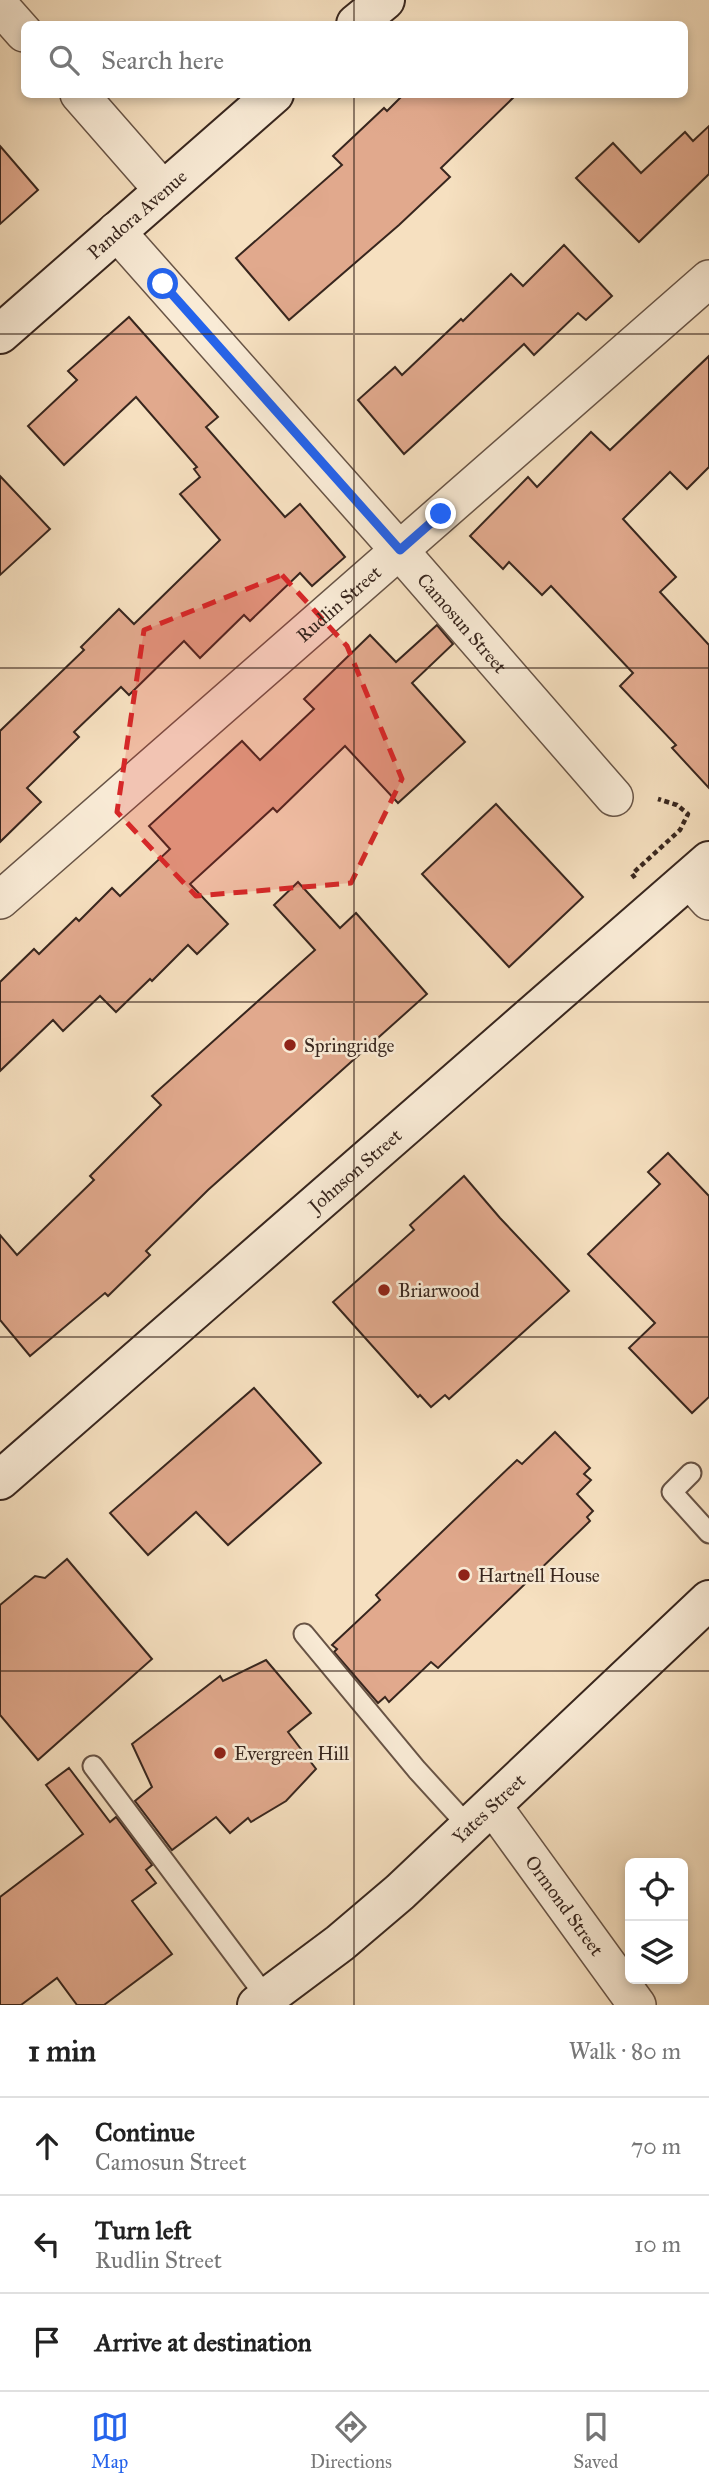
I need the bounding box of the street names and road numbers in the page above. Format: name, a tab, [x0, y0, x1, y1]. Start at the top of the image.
street label: Pandora Avenue	[83, 165, 192, 264]
street label: Rudlin Street	[292, 560, 386, 647]
street label: Camosun Street	[412, 568, 512, 678]
street label: Johnson Street	[302, 1124, 407, 1220]
street label: Yates Street	[447, 1769, 530, 1849]
street label: Ormond Street	[520, 1851, 609, 1961]

